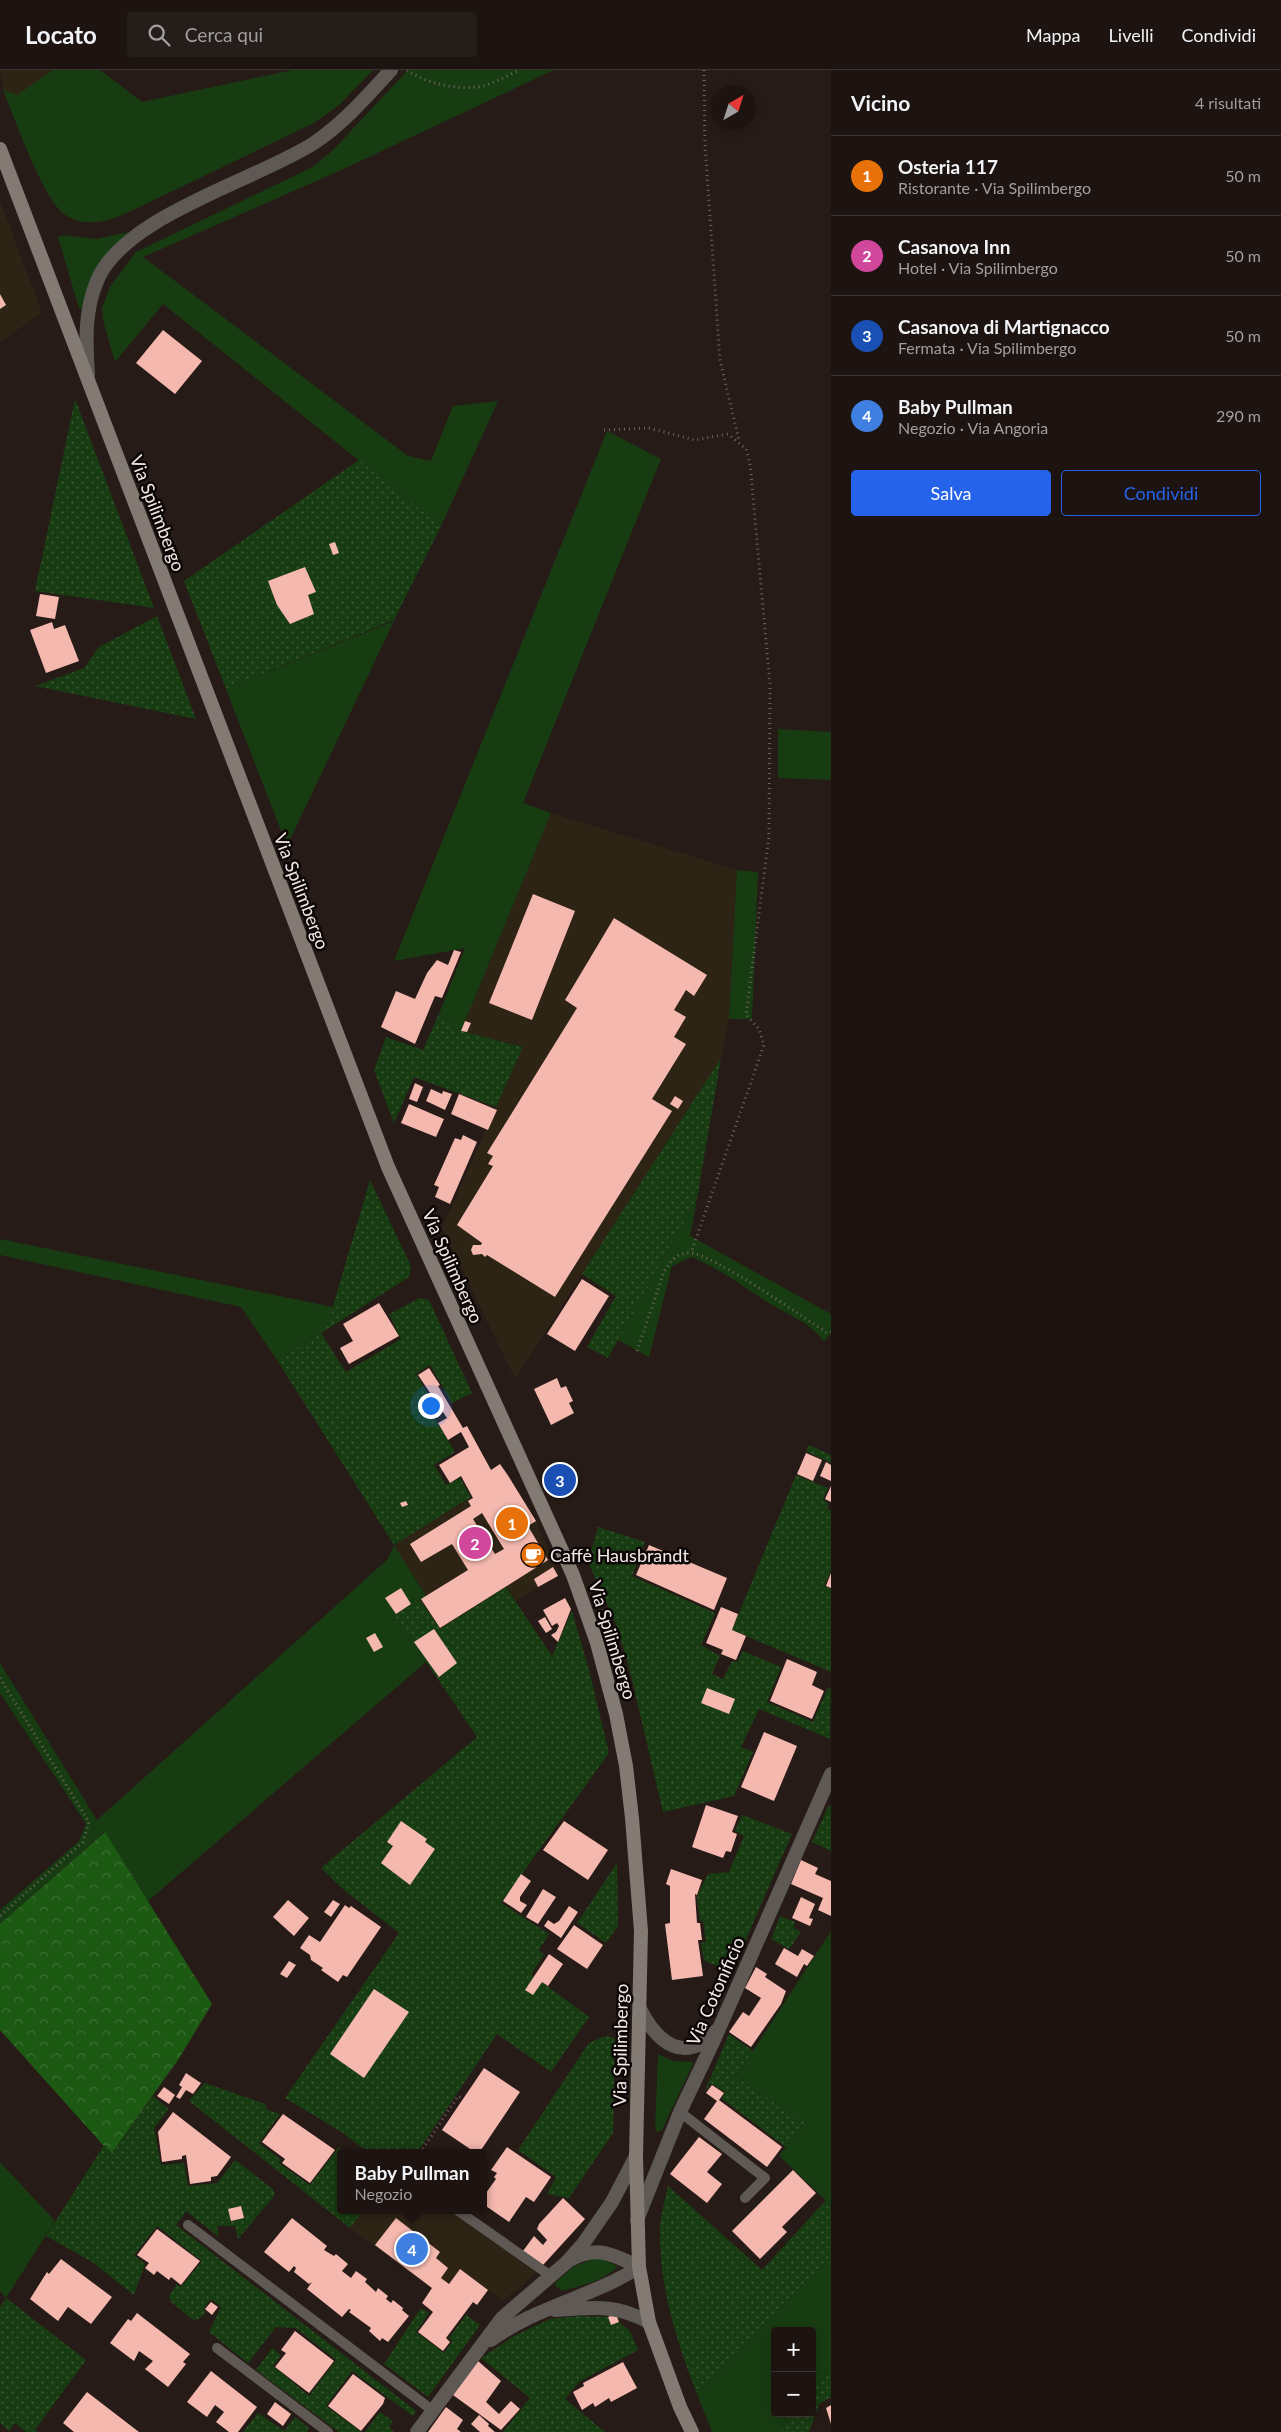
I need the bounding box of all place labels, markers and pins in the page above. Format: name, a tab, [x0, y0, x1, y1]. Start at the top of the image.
pin: 3	[544, 1461, 576, 1499]
pin: 1	[496, 1504, 528, 1542]
pin: 2	[459, 1524, 491, 1562]
cafe icon: Caffė Hausbrandt	[520, 1542, 546, 1568]
place label: Caffė Hausbrandt	[550, 1544, 689, 1566]
pin: 4	[396, 2230, 428, 2268]

